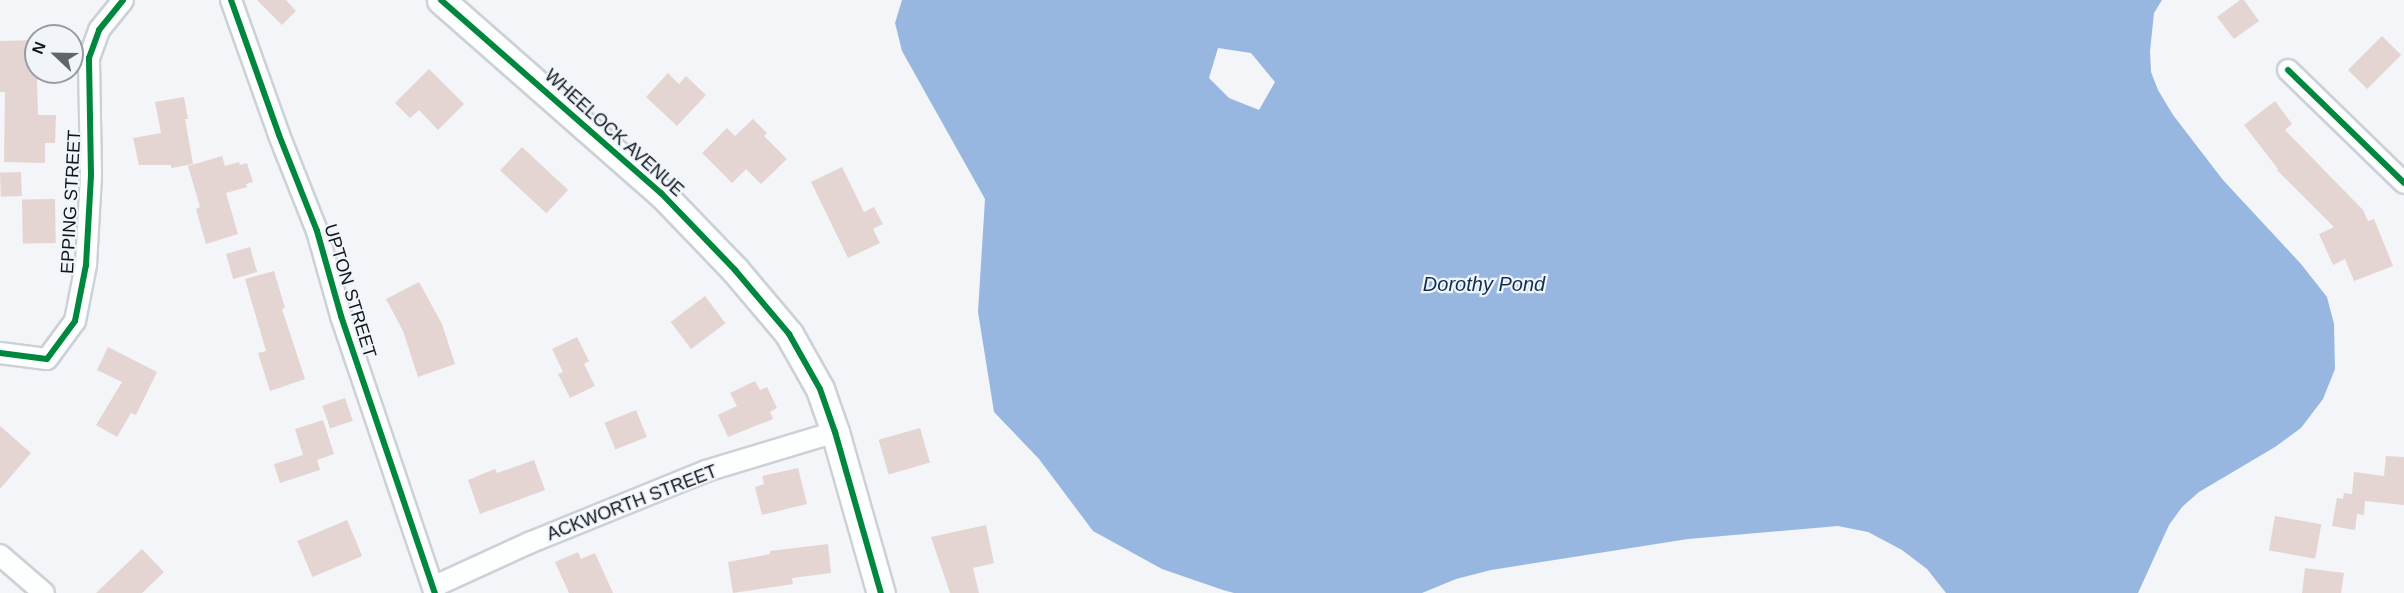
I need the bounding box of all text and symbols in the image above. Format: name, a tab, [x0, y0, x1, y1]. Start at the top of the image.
north arrow	[24, 24, 84, 84]
text: N	[29, 39, 49, 56]
street label: WHEELOCK AVENUE	[540, 65, 688, 201]
street label: EPPING STREET	[56, 130, 86, 274]
street label: UPTON STREET	[319, 222, 381, 360]
water label: Dorothy Pond	[1423, 272, 1545, 296]
street label: ACKWORTH STREET	[544, 461, 720, 545]

